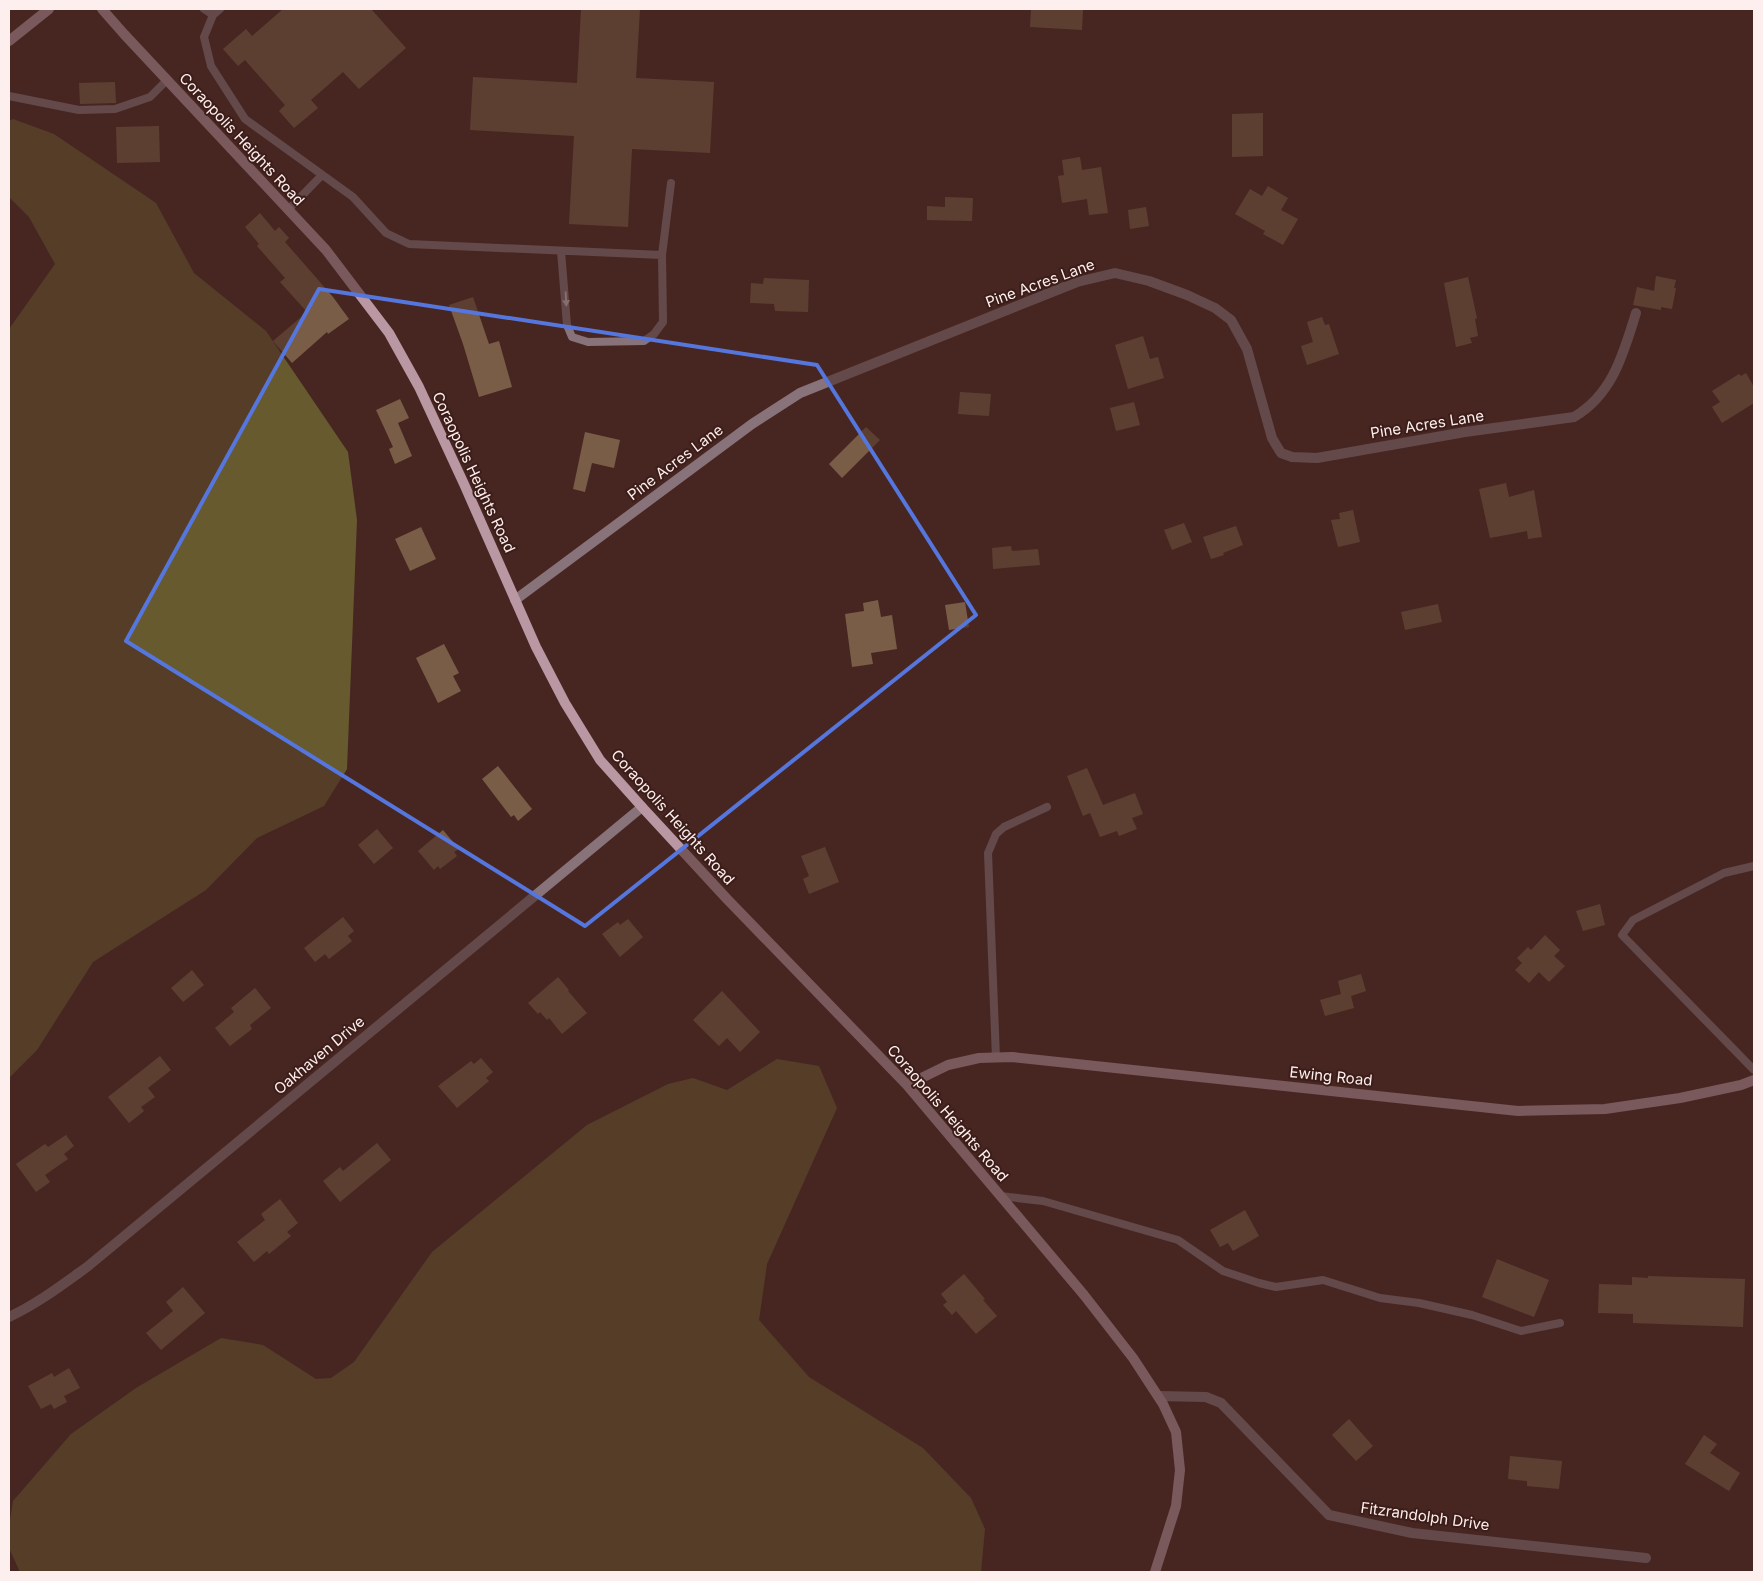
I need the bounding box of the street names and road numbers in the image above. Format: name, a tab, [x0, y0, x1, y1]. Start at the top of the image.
street label: Coraopolis Heights Road	[175, 68, 309, 210]
street label: Pine Acres Lane	[983, 254, 1097, 312]
street label: Coraopolis Heights Road	[428, 389, 520, 555]
street label: Pine Acres Lane	[1369, 406, 1485, 442]
street label: Pine Acres Lane	[623, 420, 727, 504]
street label: Coraopolis Heights Road	[607, 746, 739, 888]
street label: Oakhaven Drive	[270, 1012, 368, 1098]
street label: Coraopolis Heights Road	[883, 1041, 1013, 1185]
street label: Ewing Road	[1289, 1062, 1373, 1090]
street label: Fitzrandolph Drive	[1359, 1498, 1491, 1534]

